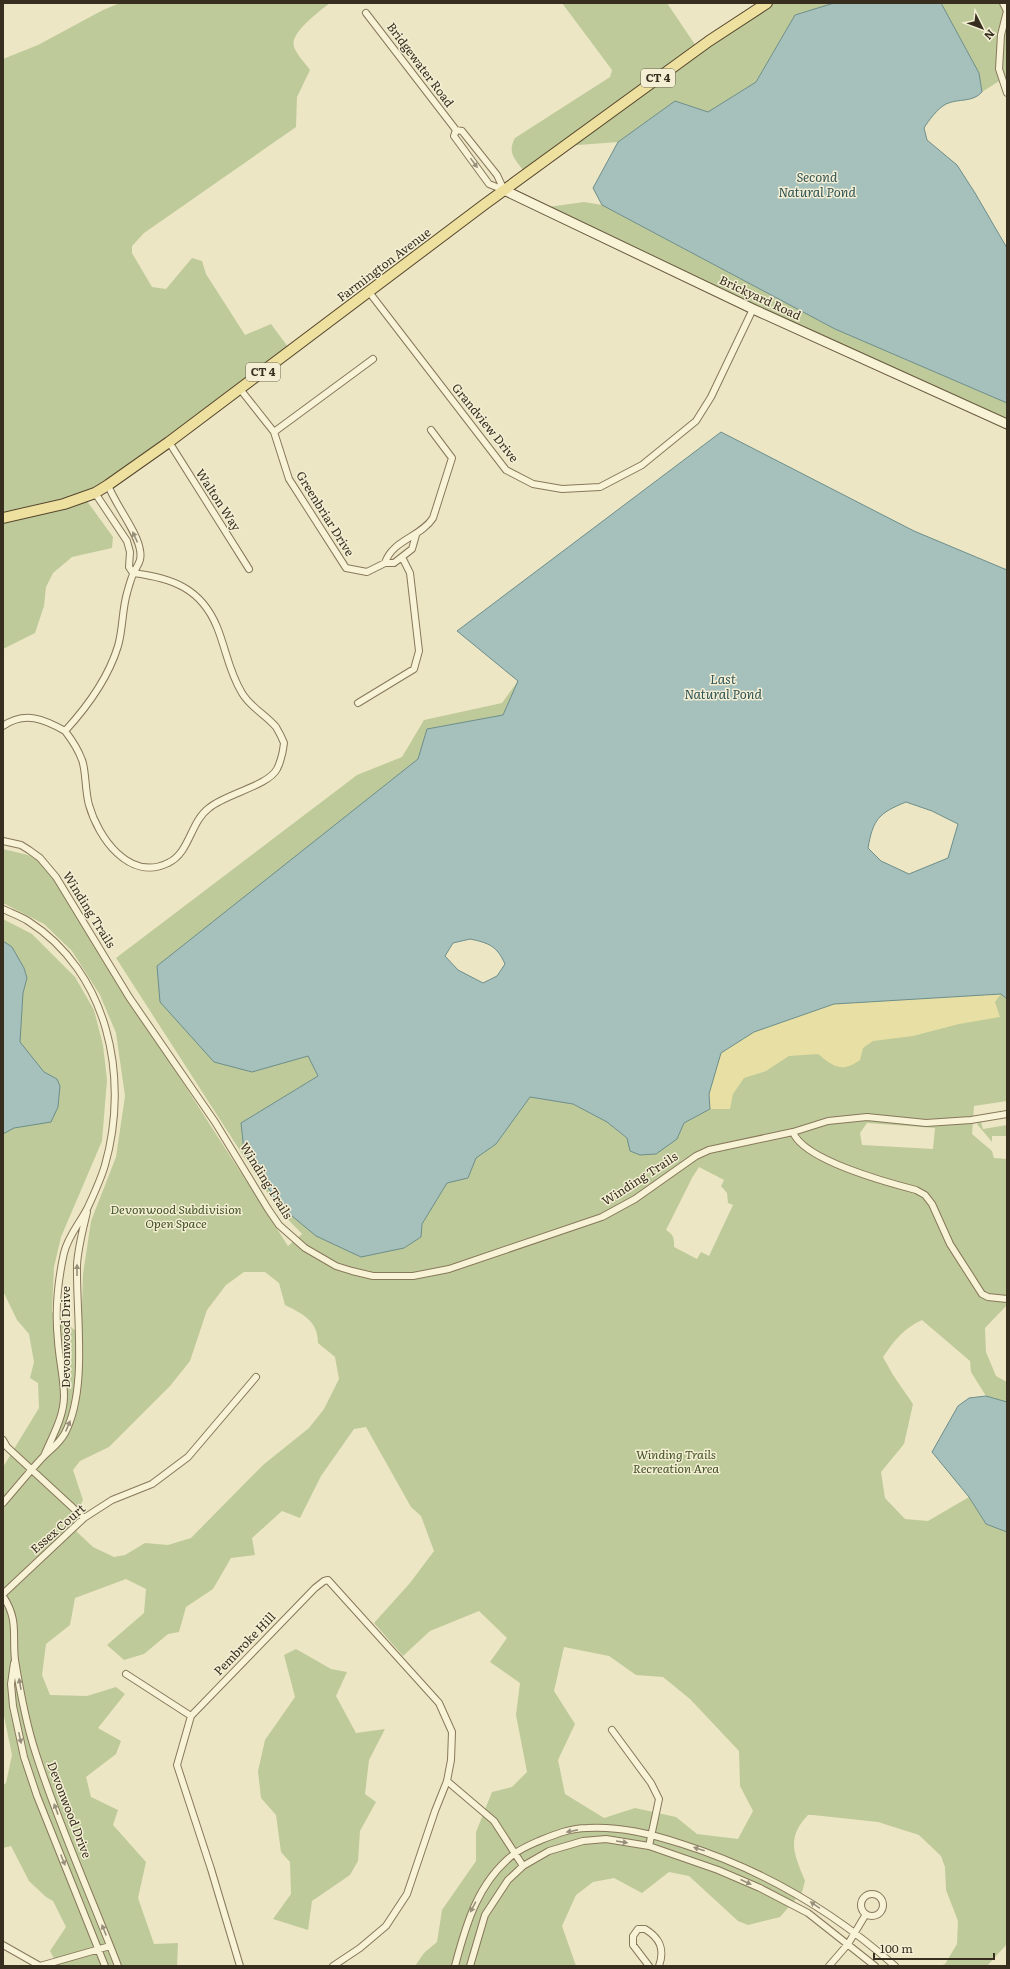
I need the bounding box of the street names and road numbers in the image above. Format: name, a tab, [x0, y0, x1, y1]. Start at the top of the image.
street label: Bridgewater Road	[383, 18, 459, 111]
road number: CT 4	[641, 69, 675, 87]
street label: Farmington Avenue	[333, 223, 434, 306]
street label: Brickyard Road	[717, 270, 805, 324]
road number: CT 4	[246, 363, 280, 381]
street label: Grandview Drive	[448, 379, 523, 466]
street label: Walton Way	[192, 465, 246, 534]
street label: Greenbriar Drive	[292, 467, 359, 559]
street label: Winding Trails	[59, 868, 121, 952]
street label: Winding Trails	[236, 1139, 298, 1223]
street label: Winding Trails	[598, 1147, 681, 1209]
street label: Devonwood Drive	[56, 1286, 74, 1388]
street label: Essex Court	[26, 1499, 89, 1557]
street label: Pembroke Hill	[209, 1608, 279, 1679]
street label: Devonwood Drive	[43, 1759, 97, 1860]

